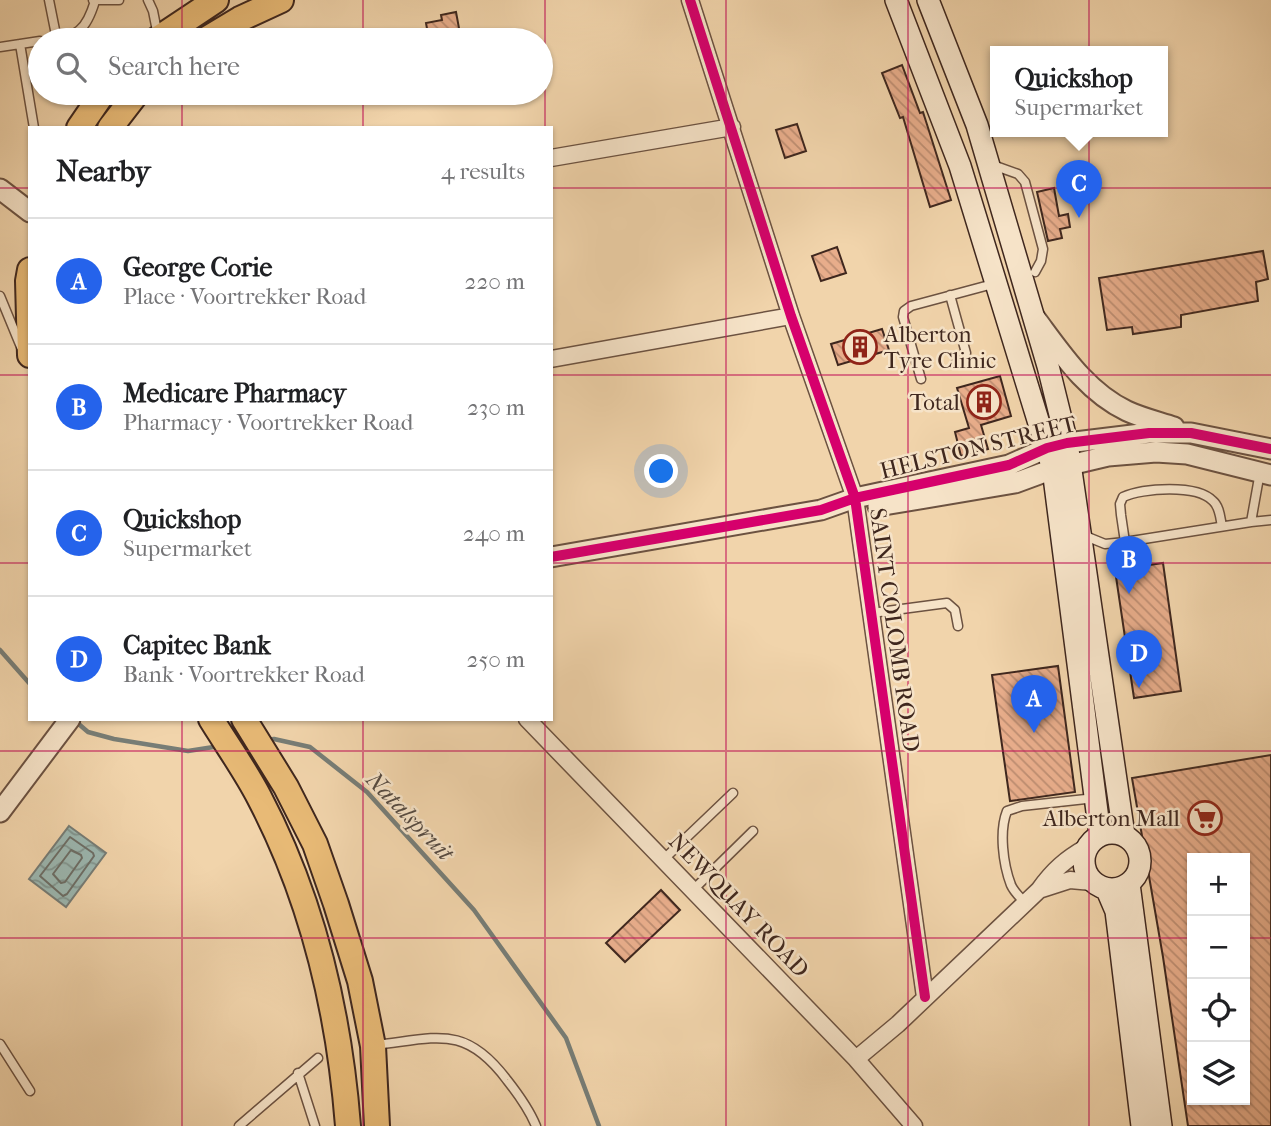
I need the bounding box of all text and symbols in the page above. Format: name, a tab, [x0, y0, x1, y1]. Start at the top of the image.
search box	[28, 28, 553, 105]
popup	[990, 46, 1168, 137]
icon: search	[52, 48, 90, 86]
text: Search here	[108, 51, 240, 82]
text: Quickshop	[1015, 63, 1133, 94]
text: Supermarket	[1015, 94, 1143, 121]
text: Nearby	[56, 154, 151, 189]
text: 4 results	[441, 158, 525, 185]
pin: C	[1056, 160, 1102, 218]
text: George Corie	[123, 252, 272, 283]
text: A	[72, 268, 86, 295]
text: 220 m	[465, 268, 525, 295]
text: Place · Voortrekker Road	[123, 283, 366, 310]
place label: Alberton Tyre Clinic	[883, 321, 996, 374]
building icon: Alberton Tyre Clinic	[841, 328, 879, 366]
text: Medicare Pharmacy	[123, 378, 346, 409]
building icon: Total	[965, 383, 1003, 421]
place label: Total	[910, 389, 961, 416]
text: B	[72, 394, 86, 421]
text: 230 m	[467, 394, 525, 421]
text: Pharmacy · Voortrekker Road	[123, 409, 413, 436]
street label: HELSTON STREET	[877, 410, 1080, 485]
your location	[644, 454, 678, 488]
text: Quickshop	[123, 504, 241, 535]
street label: SAINT COLOMB ROAD	[864, 506, 925, 754]
text: C	[71, 520, 87, 547]
text: 240 m	[463, 520, 525, 547]
text: Supermarket	[123, 535, 252, 562]
pin: B	[1106, 536, 1152, 594]
text: Capitec Bank	[123, 630, 271, 661]
pin: D	[1116, 630, 1162, 688]
text: D	[70, 646, 88, 673]
text: 250 m	[467, 646, 525, 673]
text: Bank · Voortrekker Road	[123, 661, 365, 688]
pin: A	[1011, 675, 1057, 733]
water label: Natalspruit	[360, 765, 461, 868]
supermarket icon: Alberton Mall	[1186, 799, 1224, 837]
place label: Alberton Mall	[1042, 805, 1181, 832]
street label: NEWQUAY ROAD	[663, 828, 814, 983]
map controls	[1187, 853, 1250, 1105]
button: +	[1187, 853, 1250, 916]
button: −	[1187, 916, 1250, 979]
button: locate	[1187, 979, 1250, 1042]
button: layers	[1187, 1042, 1250, 1105]

